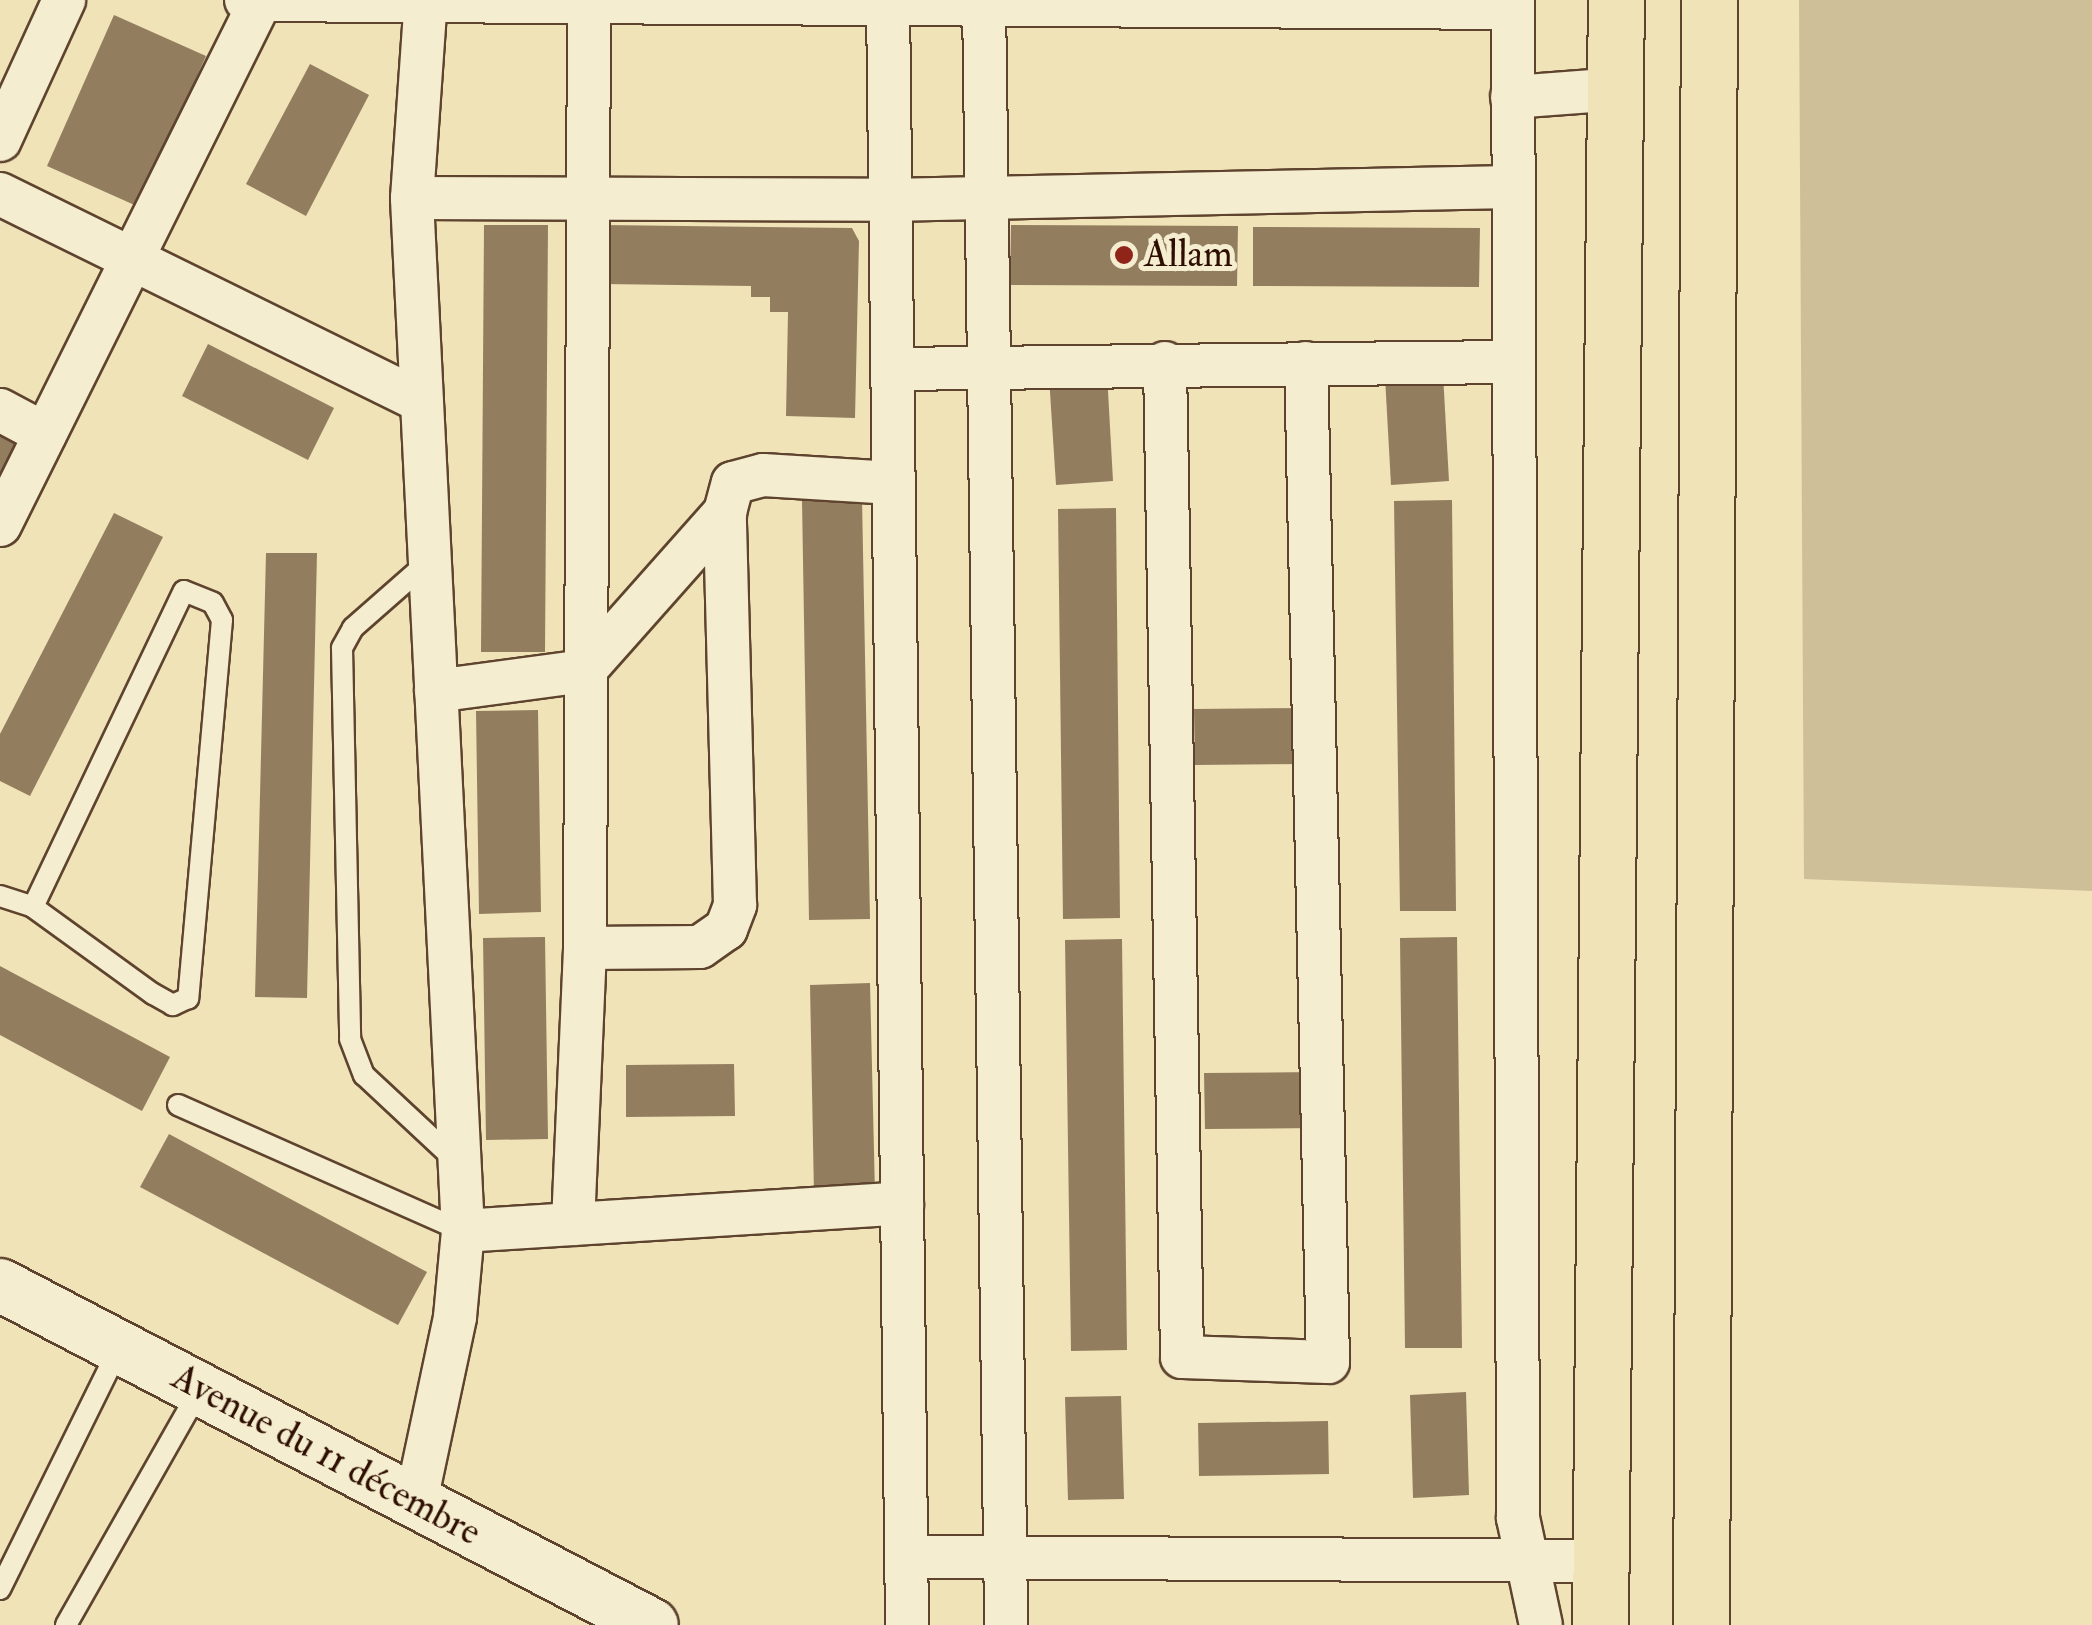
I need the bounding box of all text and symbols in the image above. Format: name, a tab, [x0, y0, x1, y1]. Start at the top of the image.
place label: Allam	[1144, 232, 1233, 278]
marker: Allam	[1113, 244, 1135, 266]
street label: Avenue du 11 décembre	[164, 1354, 488, 1556]

